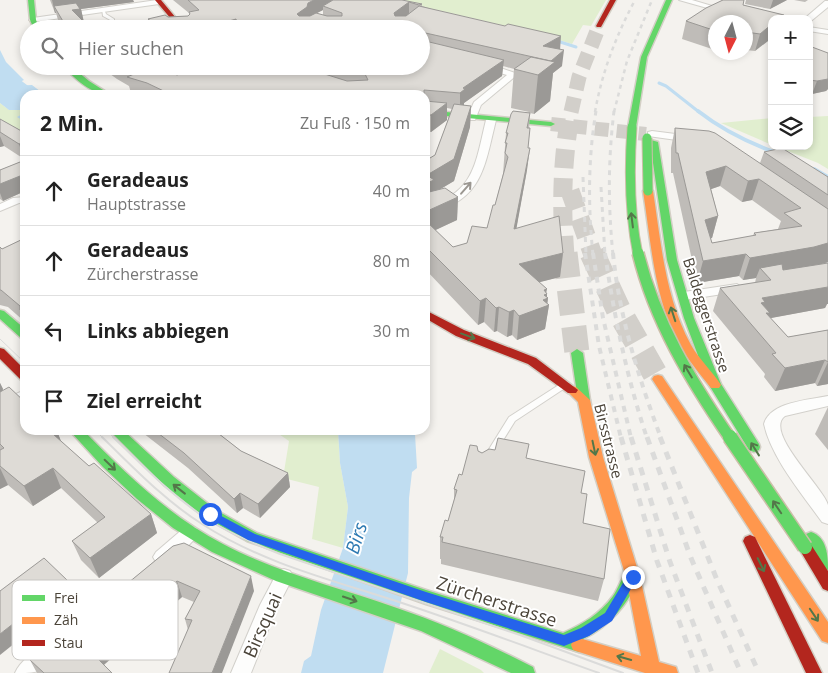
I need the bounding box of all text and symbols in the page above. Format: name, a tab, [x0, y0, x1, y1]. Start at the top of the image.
north arrow	[708, 15, 753, 60]
map controls	[768, 15, 813, 150]
button: +	[768, 15, 813, 60]
search box	[20, 20, 430, 75]
icon: search	[38, 34, 66, 62]
text: Hier suchen	[78, 35, 184, 61]
button: −	[768, 60, 813, 105]
button: layers	[768, 105, 813, 150]
text: 2 Min.	[40, 109, 103, 137]
text: Zu Fuß · 150 m	[300, 112, 410, 134]
text: Geradeaus	[87, 167, 189, 193]
icon: ahead	[40, 177, 68, 205]
text: 40 m	[373, 180, 410, 202]
one-way arrow	[461, 182, 472, 195]
text: Hauptstrasse	[87, 193, 186, 215]
one-way arrow	[627, 212, 637, 228]
text: Geradeaus	[87, 237, 189, 263]
icon: ahead	[40, 247, 68, 275]
text: 80 m	[373, 250, 410, 272]
street label: Baldeggerstrasse	[679, 255, 735, 375]
text: Zürcherstrasse	[87, 263, 199, 285]
one-way arrow	[668, 306, 677, 322]
icon: left	[40, 317, 68, 345]
text: Links abbiegen	[87, 318, 229, 344]
text: 30 m	[373, 320, 410, 342]
one-way arrow	[460, 332, 475, 341]
one-way arrow	[682, 365, 692, 379]
icon: arrive	[40, 387, 68, 415]
text: Ziel erreicht	[87, 388, 202, 414]
street label: Birsstrasse	[590, 401, 628, 481]
one-way arrow	[590, 439, 599, 455]
one-way arrow	[750, 442, 761, 456]
one-way arrow	[103, 459, 116, 471]
one-way arrow	[172, 484, 186, 494]
one-way arrow	[772, 500, 782, 514]
route start	[199, 503, 222, 526]
water label: Birs	[339, 519, 373, 557]
one-way arrow	[757, 557, 766, 572]
route end	[622, 566, 645, 589]
street label: Zürcherstrasse	[434, 570, 560, 632]
legend	[12, 580, 178, 660]
text: Frei	[54, 588, 78, 607]
street label: Birsquai	[237, 589, 287, 661]
one-way arrow	[341, 595, 357, 604]
one-way arrow	[809, 608, 819, 622]
text: Zäh	[54, 610, 78, 629]
text: Stau	[54, 633, 83, 652]
one-way arrow	[616, 652, 632, 662]

